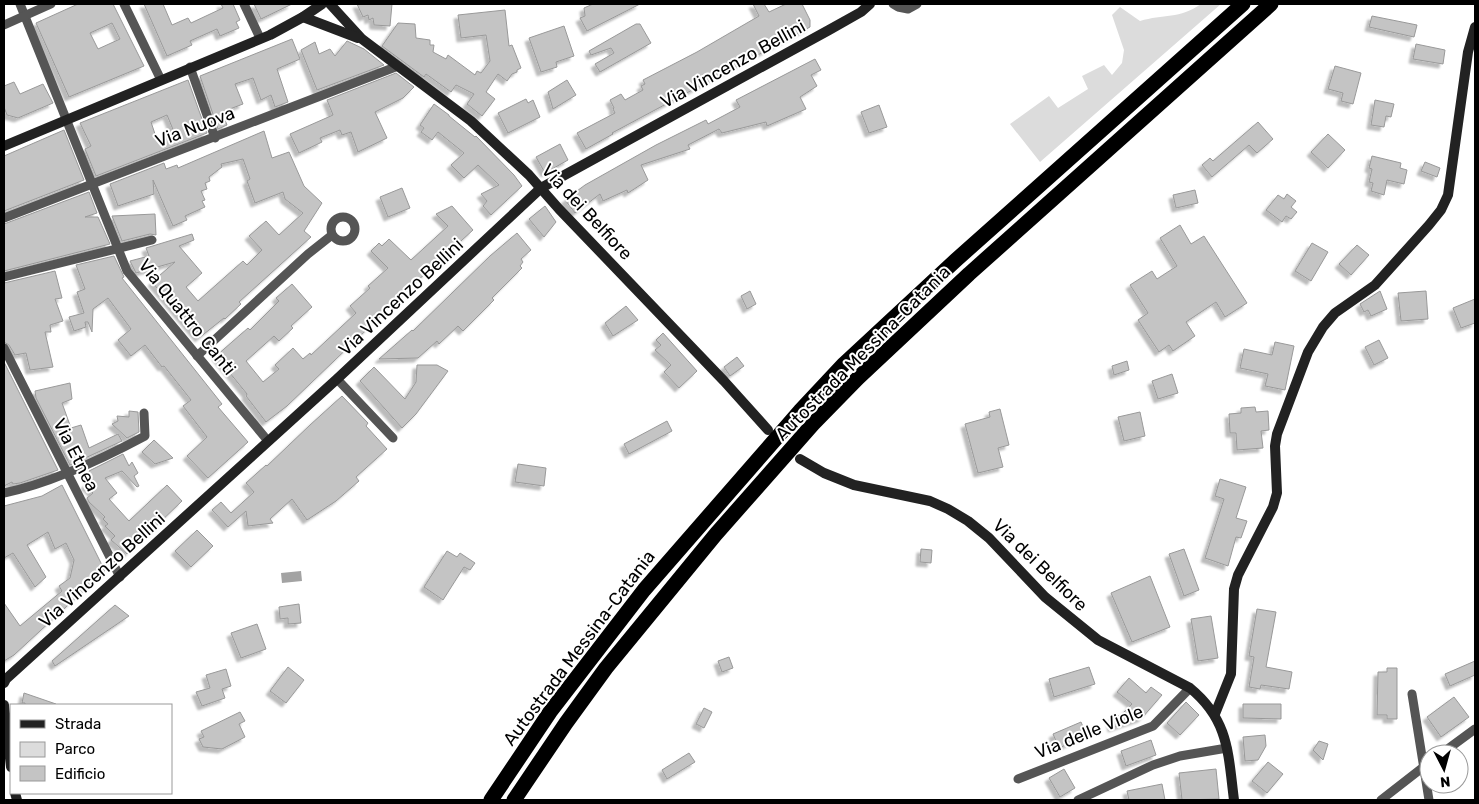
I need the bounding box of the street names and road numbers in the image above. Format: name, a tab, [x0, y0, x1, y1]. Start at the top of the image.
street label: Via Vincenzo Bellini	[657, 15, 809, 113]
street label: Via Nuova	[152, 102, 238, 152]
street label: Via dei Belfiore	[537, 159, 637, 265]
street label: Via Vincenzo Bellini	[334, 234, 468, 360]
street label: Via Quattro Canti	[133, 255, 241, 379]
street label: Autostrada Messina-Catania	[771, 261, 955, 445]
street label: Via Etnea	[48, 415, 104, 495]
street label: Via Vincenzo Bellini	[34, 508, 170, 632]
street label: Via dei Belfiore	[988, 514, 1092, 616]
street label: Autostrada Messina-Catania	[498, 546, 660, 750]
street label: Via delle Viole	[1032, 700, 1146, 764]

